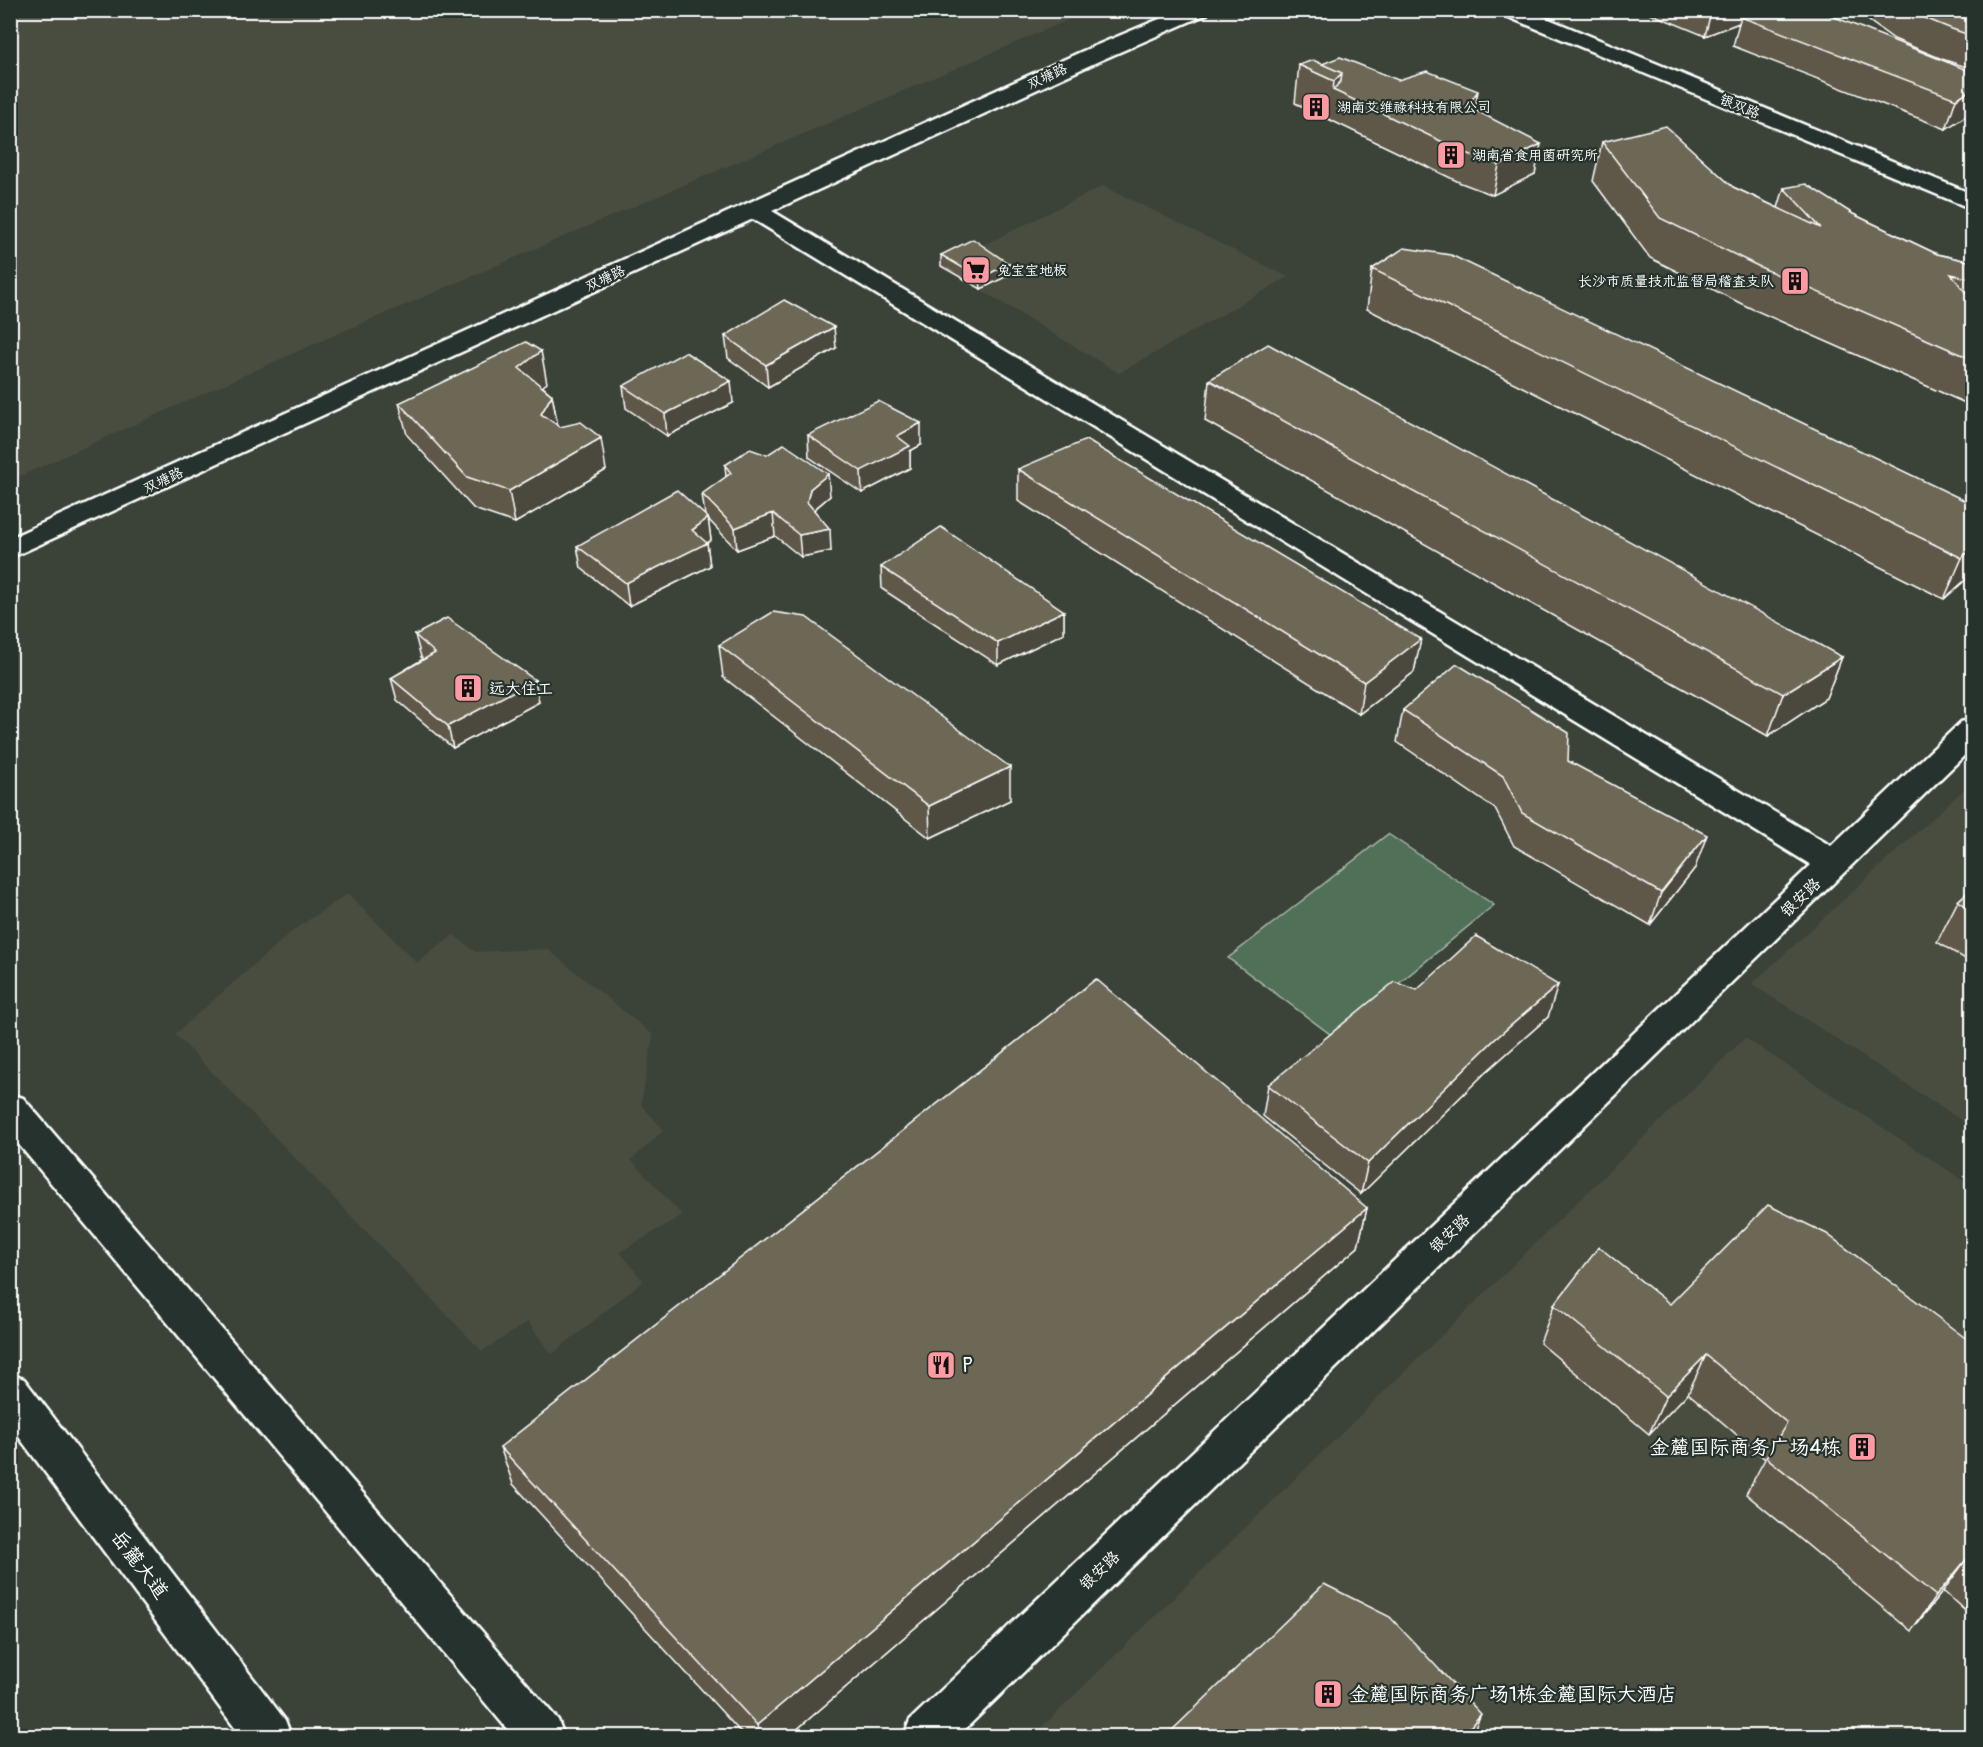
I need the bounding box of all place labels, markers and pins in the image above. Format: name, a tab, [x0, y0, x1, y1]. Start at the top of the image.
building icon: 湖南艾维禄科技有限公司	[1300, 91, 1332, 123]
place label: 湖南艾维禄科技有限公司	[1337, 99, 1491, 116]
building icon: 湖南省食用菌研究所	[1435, 139, 1467, 171]
place label: 湖南省食用菌研究所	[1472, 147, 1598, 164]
supermarket icon: 兔宝宝地板	[960, 254, 992, 286]
place label: 兔宝宝地板	[997, 262, 1067, 279]
building icon: 长沙市质量技术监督局稽查支队	[1779, 265, 1811, 297]
place label: 长沙市质量技术监督局稽查支队	[1578, 273, 1774, 290]
building icon: 远大住工	[452, 672, 484, 704]
place label: 远大住工	[489, 679, 553, 699]
restaurant icon: P	[925, 1349, 957, 1381]
place label: P	[962, 1353, 973, 1378]
building icon: 金麓国际商务广场4栋	[1846, 1431, 1878, 1463]
place label: 金麓国际商务广场4栋	[1649, 1435, 1841, 1460]
building icon: 金麓国际商务广场1栋金麓国际大酒店	[1312, 1678, 1344, 1710]
place label: 金麓国际商务广场1栋金麓国际大酒店	[1349, 1682, 1677, 1707]

